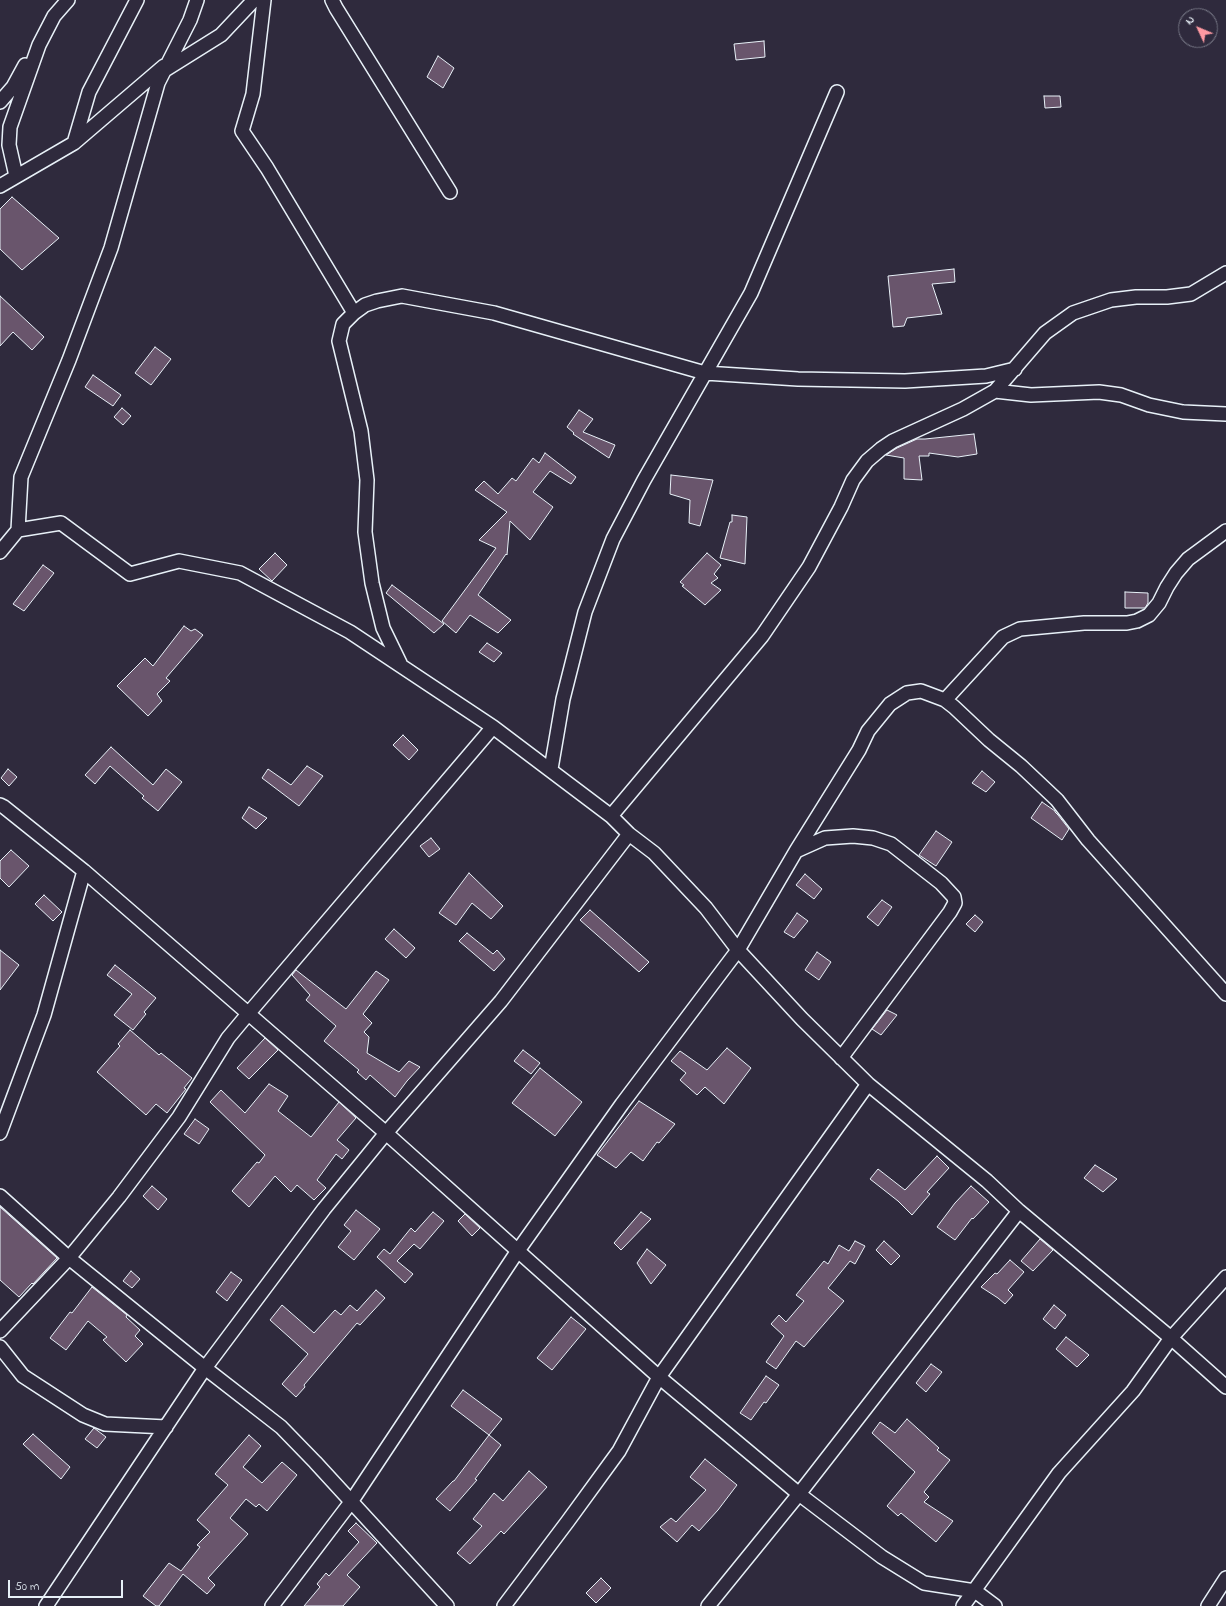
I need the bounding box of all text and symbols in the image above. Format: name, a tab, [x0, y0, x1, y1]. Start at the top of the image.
north arrow	[1178, 8, 1218, 48]
text: N	[1182, 12, 1198, 29]
scale bar	[10, 1572, 125, 1598]
text: 50 m	[15, 1578, 39, 1596]

